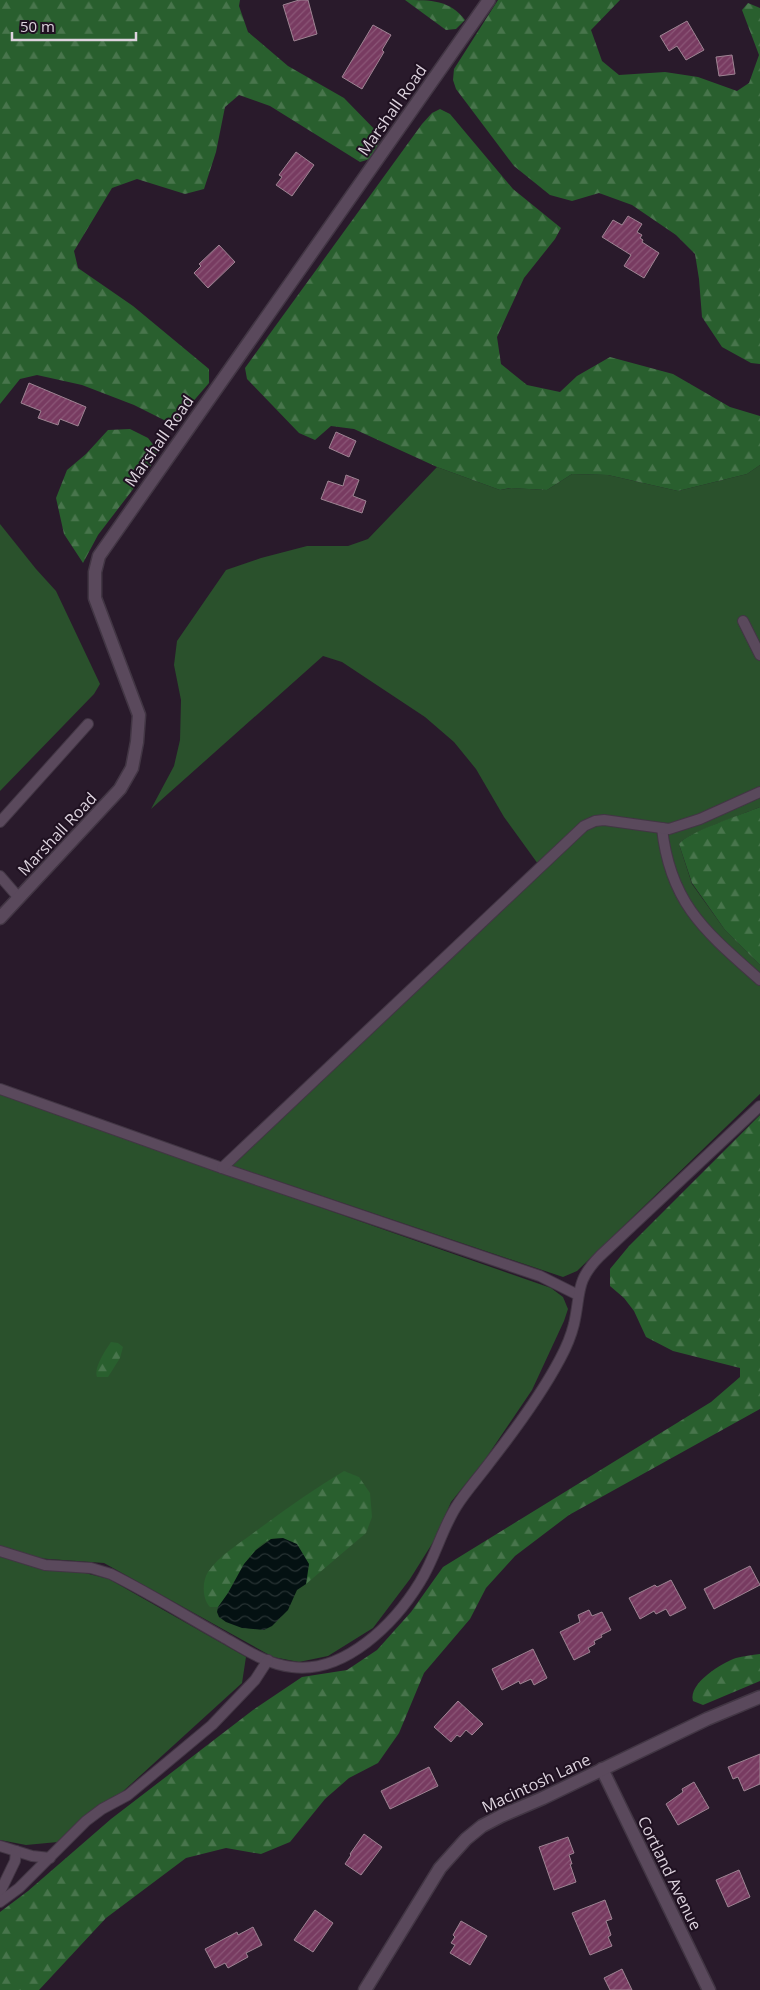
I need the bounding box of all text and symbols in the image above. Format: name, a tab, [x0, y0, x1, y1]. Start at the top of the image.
scale bar	[12, 10, 136, 42]
text: 50 m	[20, 16, 55, 36]
street label: Marshall Road	[352, 60, 432, 160]
street label: Marshall Road	[119, 391, 199, 491]
street label: Marshall Road	[13, 788, 101, 880]
street label: Macintosh Lane	[478, 1748, 594, 1818]
street label: Cortland Avenue	[633, 1812, 707, 1934]

